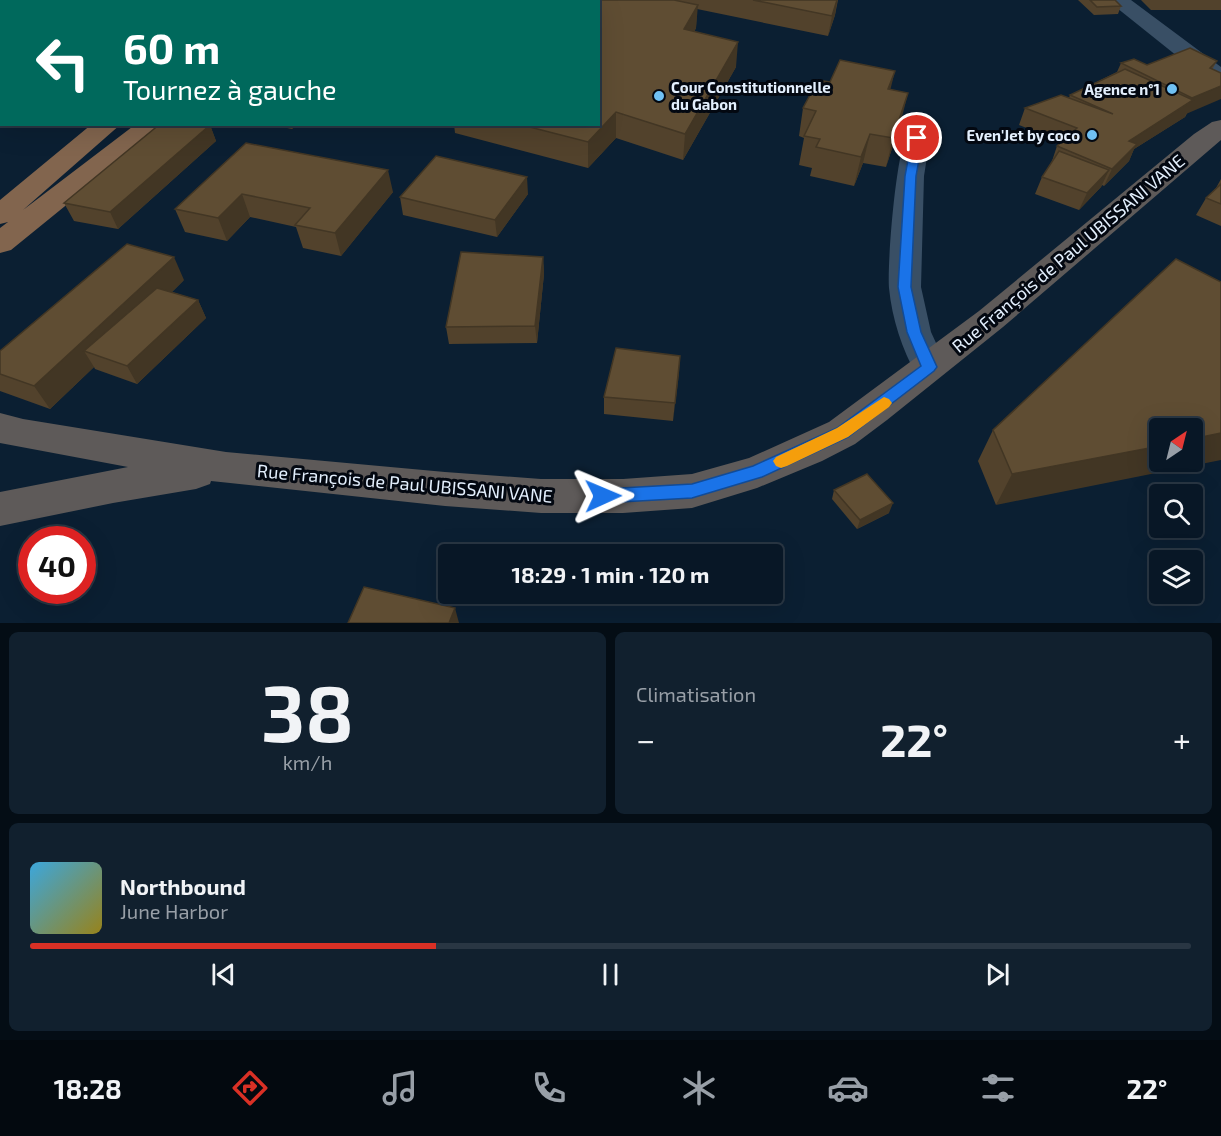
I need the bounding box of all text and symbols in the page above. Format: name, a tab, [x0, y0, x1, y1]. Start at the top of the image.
text: 60 m	[123, 22, 220, 72]
icon: left	[24, 24, 102, 102]
text: Tournez à gauche	[123, 73, 337, 105]
place label: Cour Constitutionnelle du Gabon	[671, 78, 831, 113]
place label: Agence n°1	[1084, 80, 1160, 98]
marker: Agence n°1	[1165, 82, 1179, 96]
marker: Cour Constitutionnelle du Gabon	[652, 89, 666, 103]
pin	[891, 112, 942, 163]
icon: arrive	[900, 121, 933, 154]
place label: Even'Jet by coco	[967, 126, 1080, 145]
marker: Even'Jet by coco	[1085, 128, 1099, 142]
street label: Rue François de Paul UBISSANI VANE	[947, 149, 1189, 358]
north arrow	[1149, 418, 1203, 472]
map controls	[1149, 418, 1203, 604]
street label: Rue François de Paul UBISSANI VANE	[256, 459, 554, 508]
position arrow	[571, 464, 635, 528]
button: search	[1149, 484, 1203, 538]
speed limit sign: 40	[18, 526, 96, 604]
button: layers	[1149, 550, 1203, 604]
text: 18:29 · 1 min · 120 m	[512, 561, 709, 587]
text: 38	[261, 664, 354, 758]
text: Climatisation	[636, 682, 756, 706]
text: 22°	[880, 712, 948, 766]
text: −	[636, 719, 655, 759]
text: +	[1173, 719, 1191, 759]
text: km/h	[283, 750, 332, 774]
text: Northbound	[120, 873, 246, 899]
text: June Harbor	[120, 899, 228, 923]
icon: previous	[207, 958, 240, 991]
icon: pause	[594, 958, 627, 991]
icon: next	[981, 958, 1014, 991]
icon: directions	[229, 1067, 271, 1109]
icon: music	[379, 1067, 421, 1109]
icon: phone	[528, 1067, 570, 1109]
icon: climate	[678, 1067, 720, 1109]
icon: car	[827, 1067, 869, 1109]
icon: filters	[977, 1067, 1019, 1109]
text: 18:28	[54, 1072, 122, 1104]
text: 22°	[1127, 1072, 1167, 1104]

